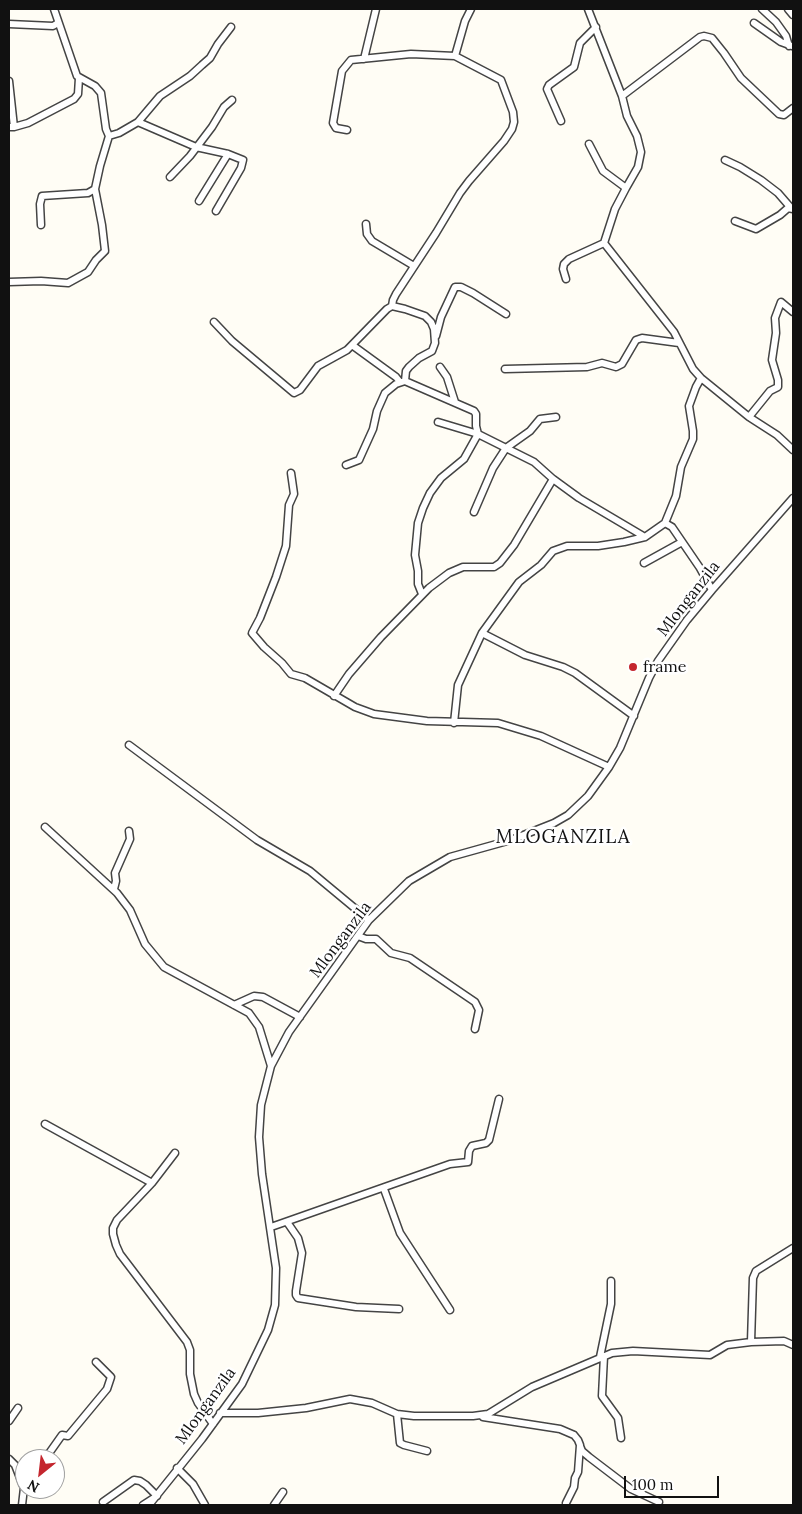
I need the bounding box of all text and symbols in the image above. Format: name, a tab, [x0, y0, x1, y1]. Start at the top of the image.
street label: Mlonganzila	[654, 558, 724, 640]
place label: frame	[643, 657, 686, 677]
marker: frame	[627, 661, 639, 673]
district label: MLOGANZILA	[494, 827, 632, 849]
street label: Mlonganzila	[306, 898, 376, 982]
street label: Mlonganzila	[172, 1364, 240, 1448]
north arrow	[15, 1449, 65, 1499]
scale bar	[627, 1466, 722, 1498]
text: 100 m	[632, 1475, 673, 1494]
text: N	[24, 1476, 42, 1497]

